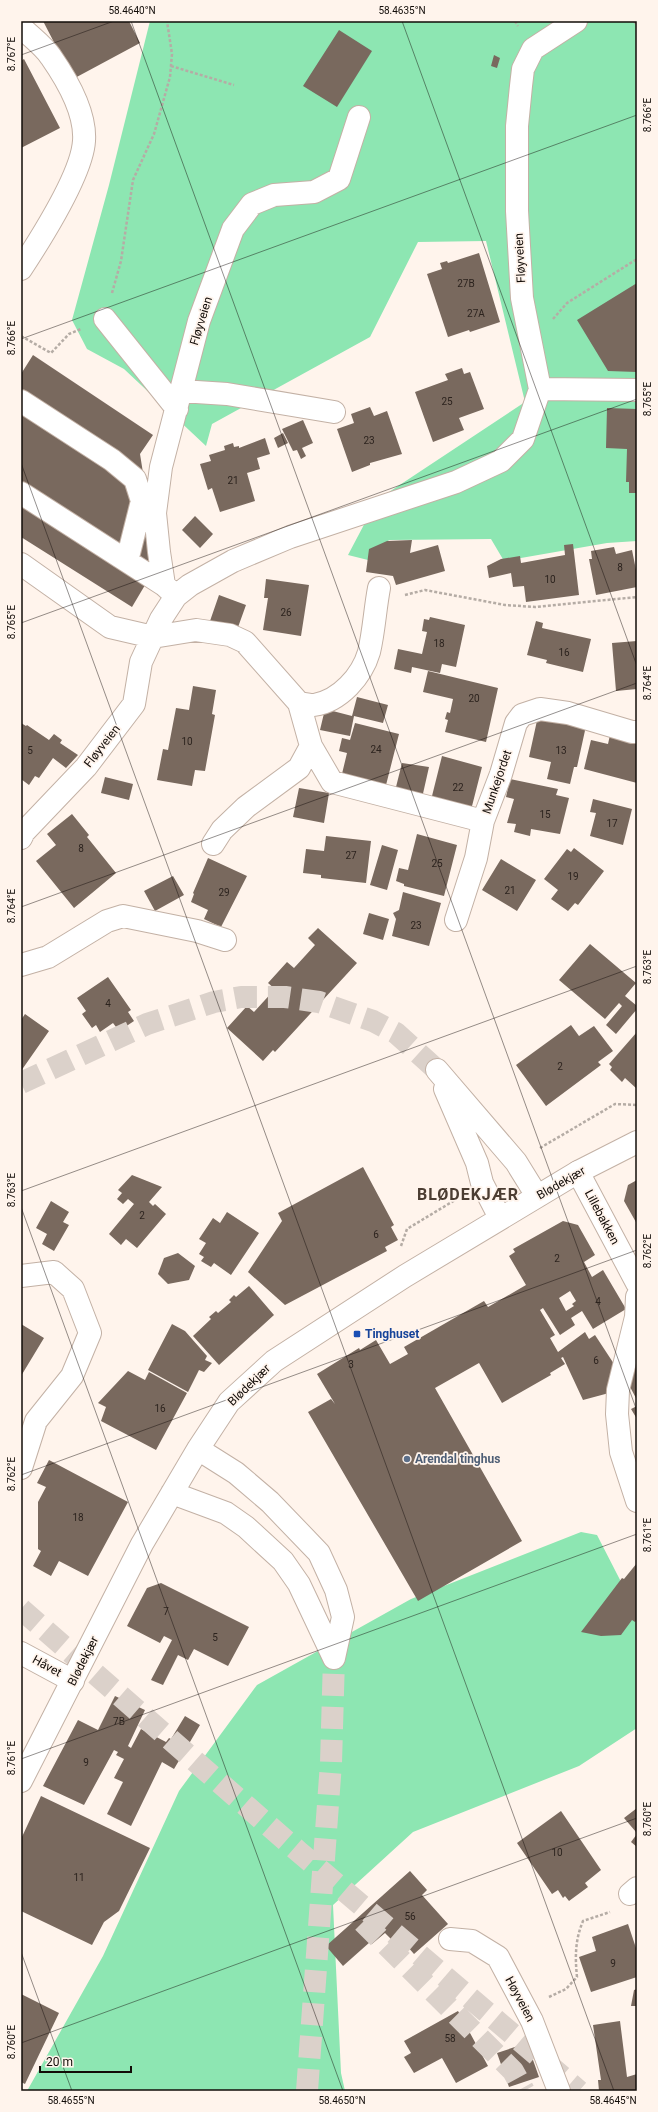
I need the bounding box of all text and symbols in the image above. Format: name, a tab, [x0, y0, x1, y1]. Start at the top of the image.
text: 58.4640°N	[108, 5, 156, 16]
text: 58.4635°N	[378, 5, 426, 16]
text: 8.767°E	[6, 36, 17, 71]
text: 8.766°E	[642, 97, 653, 132]
street label: Fløyveien	[512, 233, 528, 283]
house number: 27B	[457, 278, 475, 289]
street label: Fløyveien	[187, 295, 215, 347]
house number: 27A	[467, 308, 485, 319]
text: 8.766°E	[6, 320, 17, 355]
text: 8.765°E	[642, 381, 653, 416]
house number: 25	[441, 396, 453, 407]
house number: 23	[363, 435, 375, 446]
house number: 21	[227, 475, 239, 486]
house number: 8	[617, 562, 623, 573]
house number: 10	[544, 574, 556, 585]
text: 8.765°E	[6, 604, 17, 639]
house number: 26	[280, 607, 292, 618]
house number: 18	[433, 638, 445, 649]
house number: 16	[558, 647, 570, 658]
text: 8.764°E	[642, 665, 653, 700]
house number: 20	[468, 693, 480, 704]
street label: Fløyveien	[81, 722, 123, 770]
house number: 10	[181, 736, 193, 747]
house number: 24	[370, 744, 382, 755]
house number: 5	[27, 745, 33, 756]
house number: 13	[555, 745, 567, 756]
street label: Munkejordet	[480, 748, 515, 816]
house number: 22	[452, 782, 464, 793]
house number: 15	[539, 809, 551, 820]
house number: 17	[606, 818, 618, 829]
house number: 8	[78, 843, 84, 854]
house number: 27	[345, 850, 357, 861]
house number: 25	[431, 858, 443, 869]
house number: 19	[567, 871, 579, 882]
house number: 21	[504, 885, 516, 896]
house number: 29	[218, 887, 230, 898]
text: 8.764°E	[6, 888, 17, 923]
house number: 23	[410, 920, 422, 931]
text: 8.763°E	[642, 949, 653, 984]
house number: 4	[105, 998, 111, 1009]
house number: 2	[557, 1061, 563, 1072]
street label: Blødekjær	[534, 1164, 588, 1202]
text: 8.763°E	[6, 1172, 17, 1207]
district label: BLØDEKJÆR	[417, 1185, 519, 1204]
street label: Lillebakken	[582, 1187, 622, 1247]
house number: 2	[139, 1210, 145, 1221]
house number: 6	[373, 1229, 379, 1240]
text: 8.762°E	[642, 1233, 653, 1268]
house number: 2	[554, 1253, 560, 1264]
house number: 4	[595, 1296, 601, 1307]
place label: Tinghuset	[365, 1327, 419, 1341]
marker: Tinghuset	[352, 1329, 362, 1339]
house number: 6	[593, 1355, 599, 1366]
house number: 3	[348, 1359, 354, 1370]
street label: Blødekjær	[225, 1361, 273, 1409]
house number: 16	[154, 1403, 166, 1414]
place label: Arendal tinghus	[415, 1452, 500, 1466]
marker: Arendal tinghus	[402, 1454, 412, 1464]
text: 8.762°E	[6, 1456, 17, 1491]
house number: 18	[72, 1512, 84, 1523]
text: 8.761°E	[642, 1517, 653, 1552]
house number: 7	[163, 1606, 169, 1617]
house number: 5	[212, 1632, 218, 1643]
street label: Blødekjær	[65, 1634, 101, 1688]
street label: Håvet	[30, 1652, 64, 1680]
house number: 7B	[113, 1716, 125, 1727]
text: 8.761°E	[6, 1740, 17, 1775]
house number: 9	[83, 1757, 89, 1768]
text: 8.760°E	[642, 1801, 653, 1836]
house number: 10	[551, 1847, 563, 1858]
house number: 11	[73, 1872, 85, 1883]
house number: 56	[404, 1911, 416, 1922]
house number: 9	[610, 1958, 616, 1969]
street label: Høyveien	[502, 1974, 538, 2024]
text: 8.760°E	[6, 2024, 17, 2059]
house number: 58	[444, 2033, 456, 2044]
scale bar	[40, 2048, 131, 2074]
text: 20 m	[46, 2055, 73, 2069]
text: 58.4655°N	[47, 2095, 95, 2106]
text: 58.4650°N	[318, 2095, 366, 2106]
text: 58.4645°N	[589, 2095, 637, 2106]

